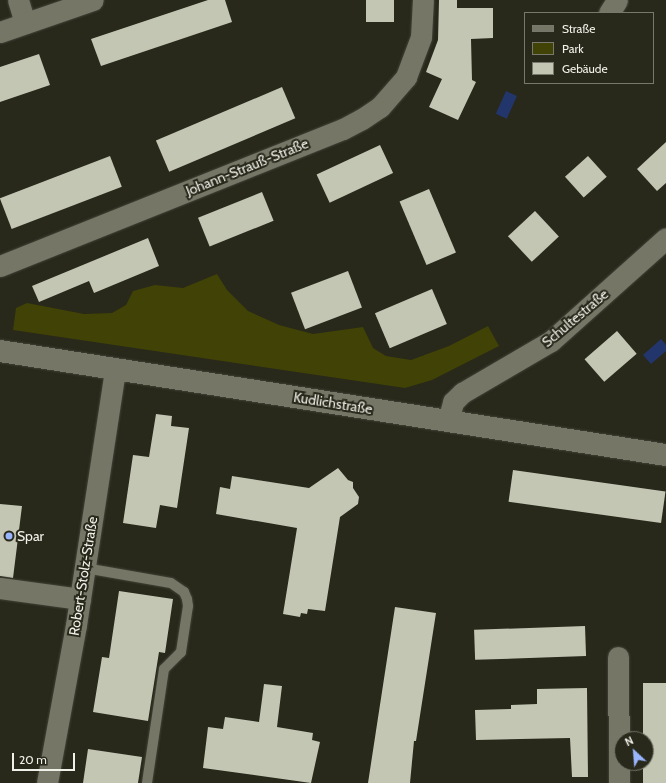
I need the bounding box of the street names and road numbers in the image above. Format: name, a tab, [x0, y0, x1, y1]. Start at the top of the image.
street label: Johann-Strauß-Straße	[183, 135, 311, 199]
street label: Schultestraße	[538, 285, 612, 351]
street label: Kudlichstraße	[292, 388, 374, 418]
street label: Robert-Stolz-Straße	[65, 515, 101, 637]

